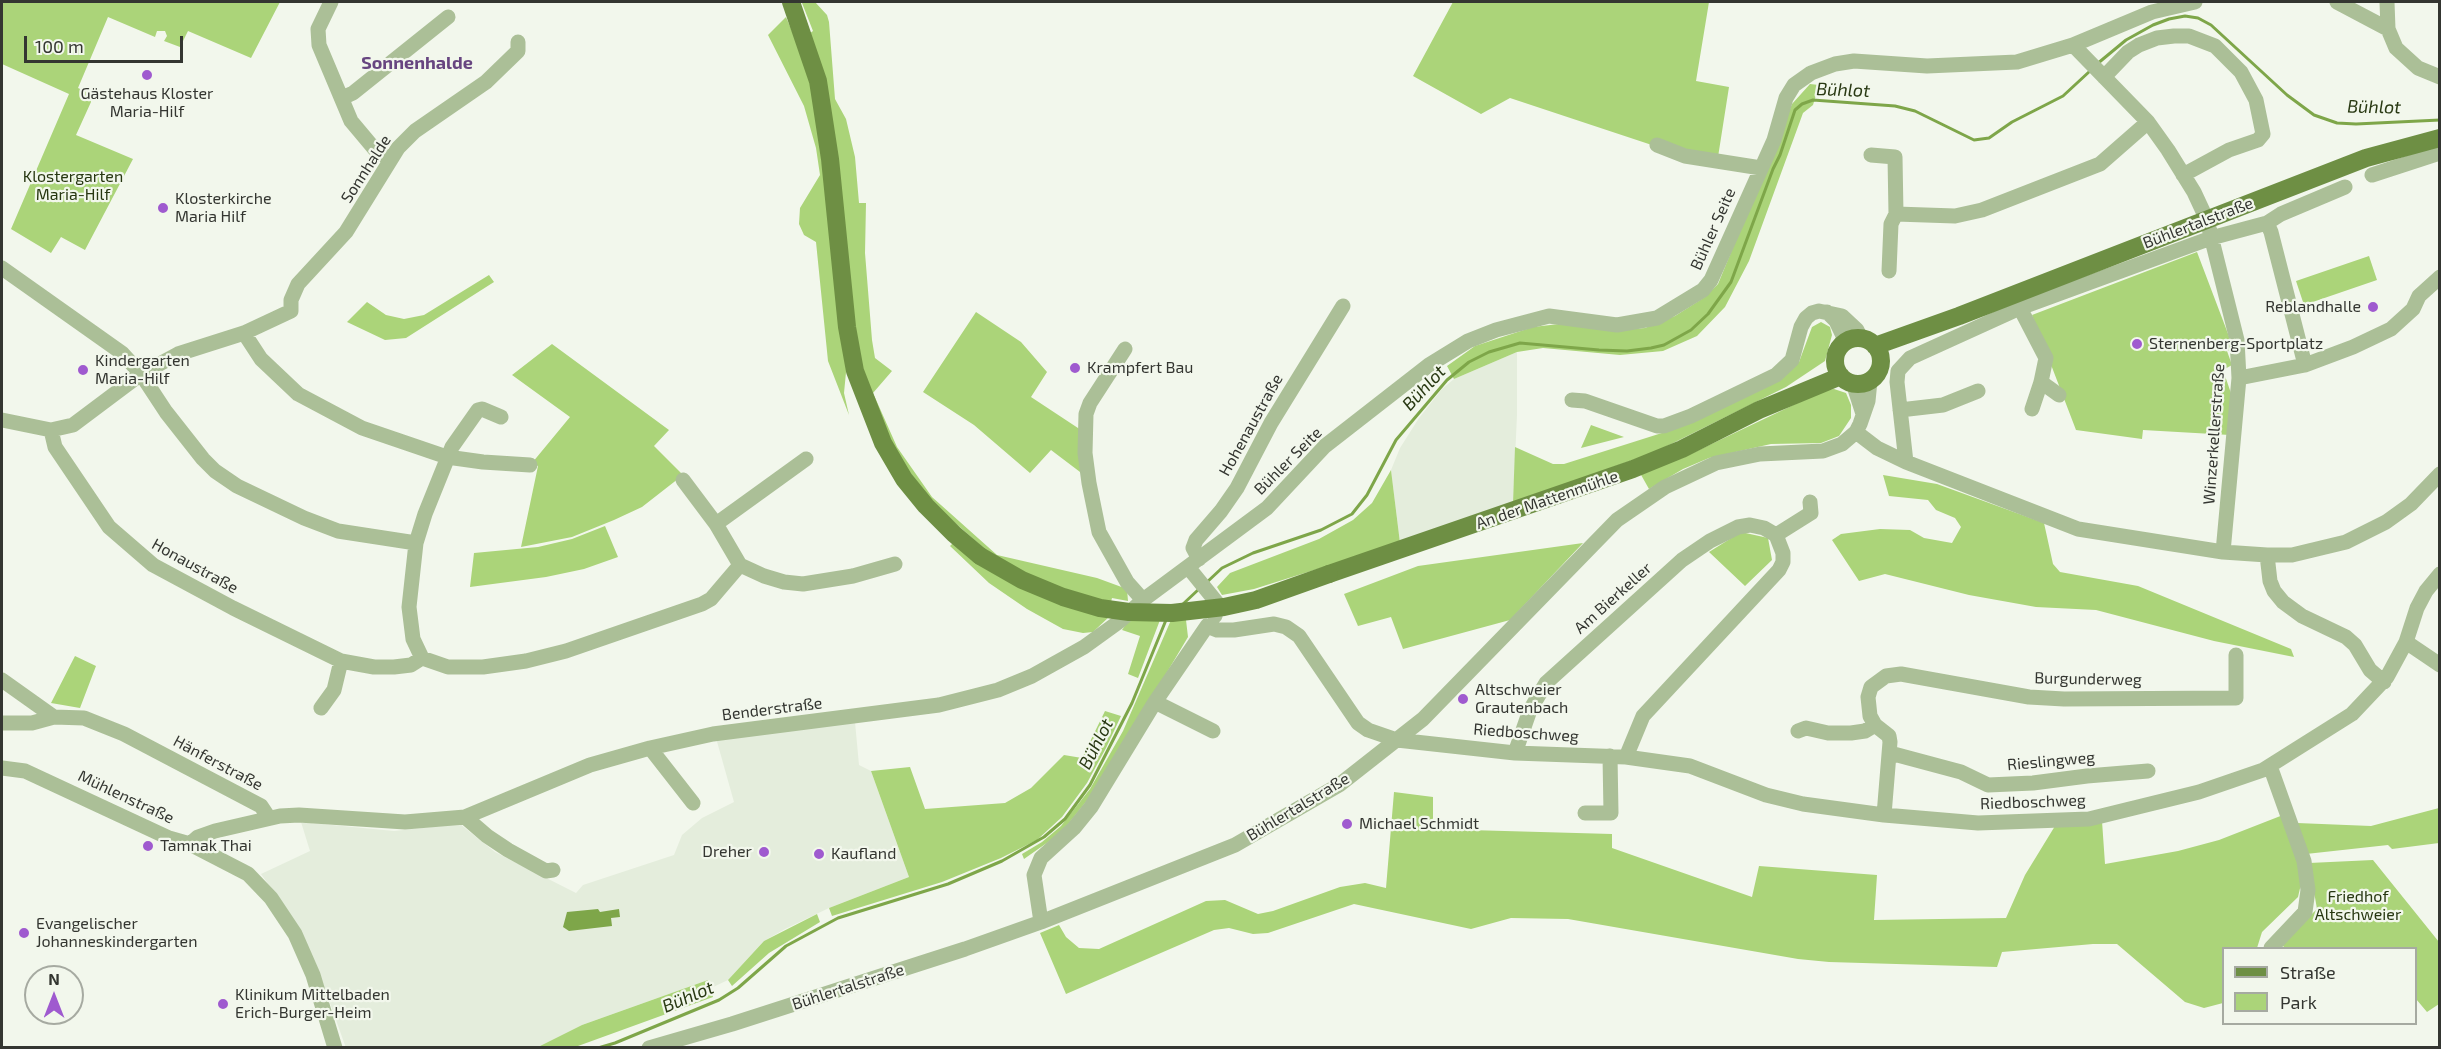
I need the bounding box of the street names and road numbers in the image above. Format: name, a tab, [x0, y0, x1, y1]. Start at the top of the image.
street label: Sonnhalde	[337, 131, 395, 207]
street label: Bühler Seite	[1686, 185, 1740, 273]
street label: Bühlertalstraße	[2140, 193, 2256, 253]
street label: Winzerkellerstraße	[2199, 363, 2229, 505]
street label: Hohenaustraße	[1215, 371, 1287, 479]
street label: Bühler Seite	[1250, 423, 1326, 499]
street label: An der Mattenmühle	[1473, 467, 1621, 533]
street label: Honaustraße	[148, 534, 242, 598]
street label: Am Bierkeller	[1570, 558, 1656, 638]
street label: Burgunderweg	[2034, 668, 2142, 690]
street label: Benderstraße	[721, 693, 823, 725]
street label: Riedboschweg	[1473, 720, 1579, 746]
street label: Hänferstraße	[170, 731, 266, 795]
street label: Rieslingweg	[2006, 748, 2096, 774]
street label: Mühlenstraße	[75, 766, 177, 828]
street label: Bühlertalstraße	[1243, 769, 1353, 845]
street label: Riedboschweg	[1980, 791, 2086, 813]
street label: Bühlertalstraße	[790, 960, 906, 1014]

